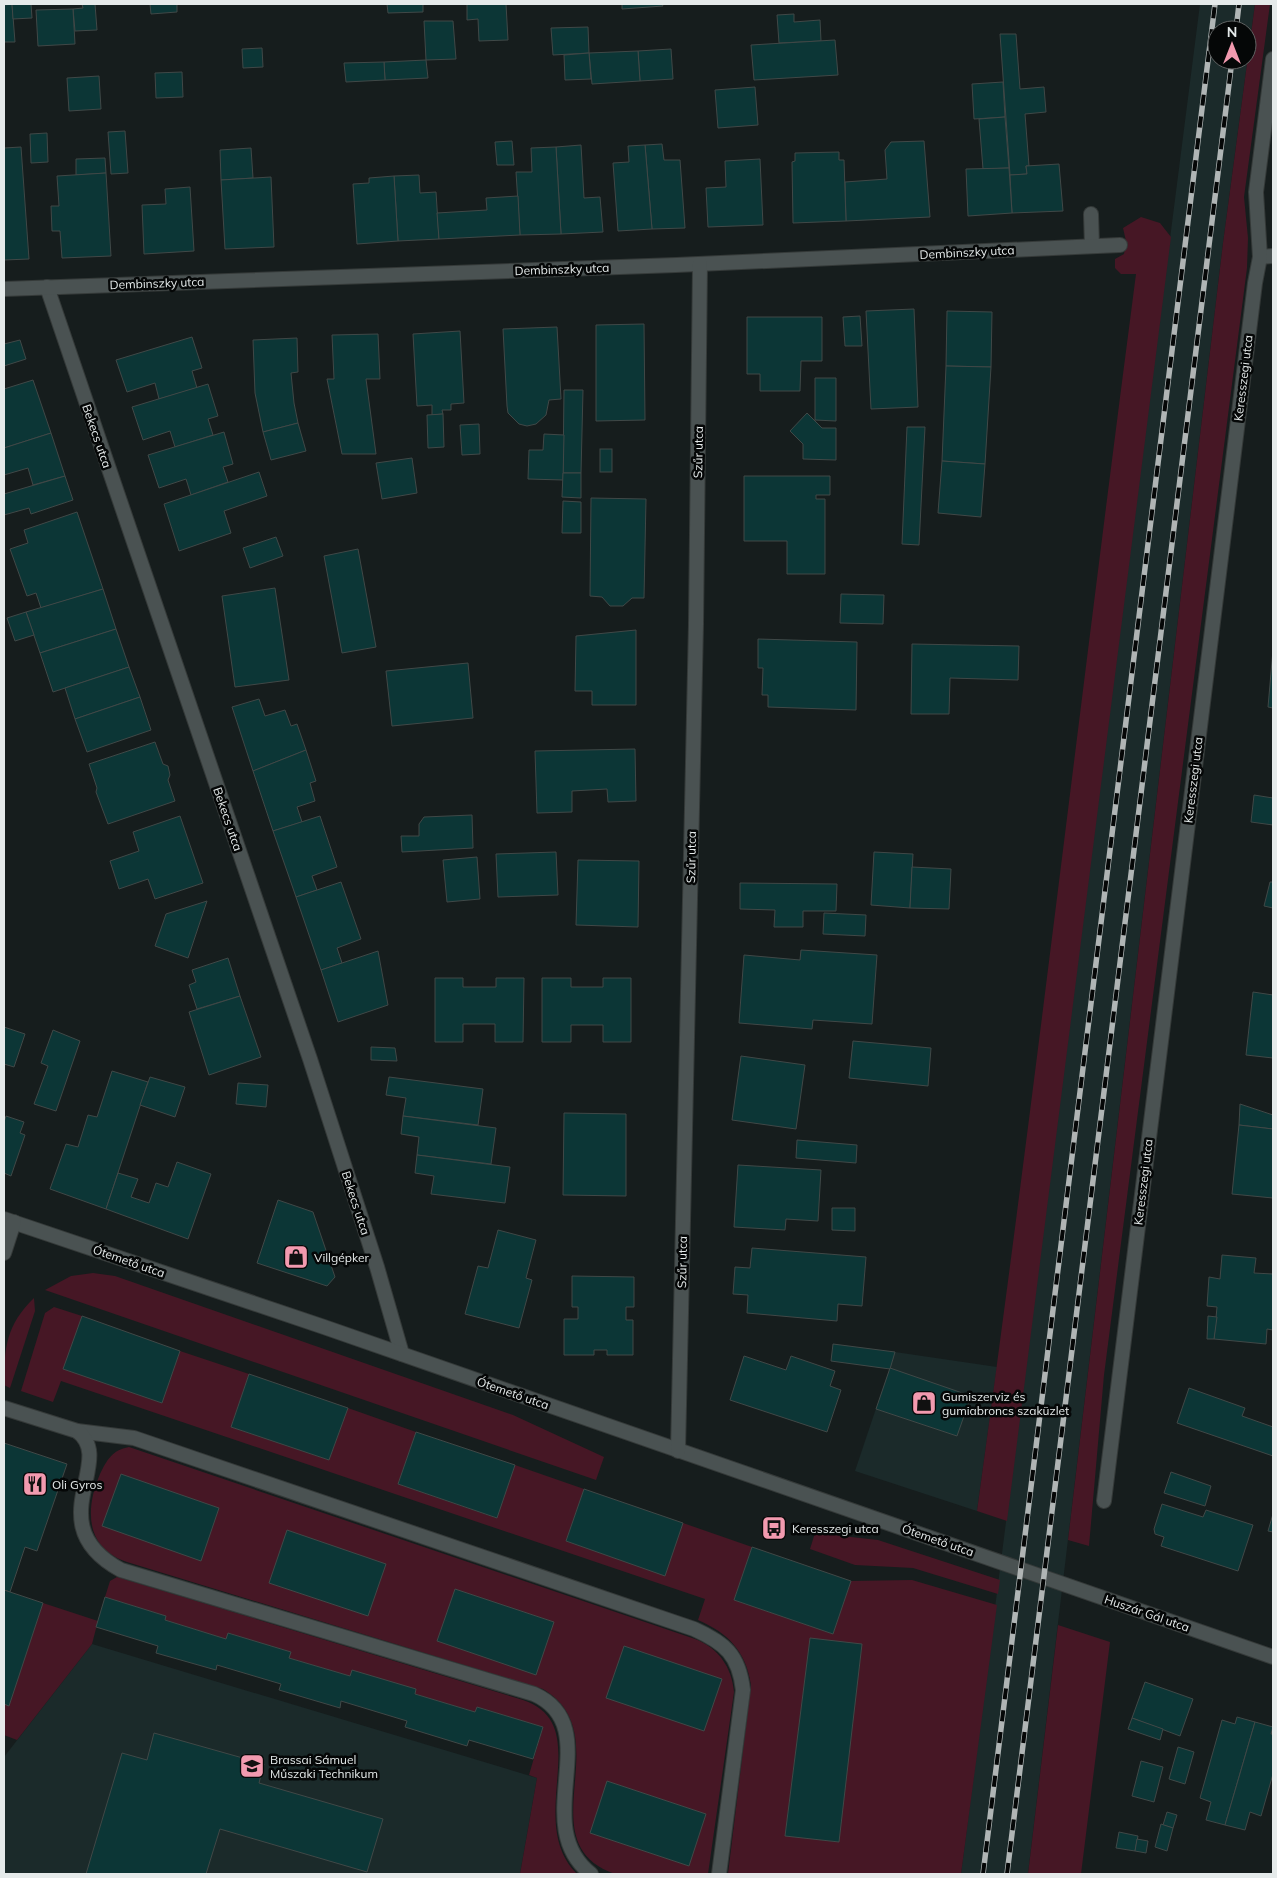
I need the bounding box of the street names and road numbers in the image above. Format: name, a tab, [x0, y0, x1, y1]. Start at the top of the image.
street label: Dembinszky utca	[919, 242, 1015, 262]
street label: Dembinszky utca	[514, 260, 610, 278]
street label: Dembinszky utca	[109, 274, 205, 292]
street label: Keresszegi utca	[1230, 334, 1256, 422]
street label: Bekecs utca	[79, 402, 115, 470]
street label: Szűr utca	[690, 426, 706, 478]
street label: Keresszegi utca	[1180, 736, 1206, 824]
street label: Bekecs utca	[210, 785, 246, 853]
street label: Szűr utca	[683, 831, 699, 883]
street label: Keresszegi utca	[1130, 1138, 1156, 1226]
street label: Bekecs utca	[339, 1169, 373, 1237]
street label: Szűr utca	[674, 1236, 690, 1288]
street label: Ótemető utca	[91, 1242, 167, 1280]
street label: Ótemető utca	[475, 1374, 551, 1412]
street label: Ótemető utca	[900, 1521, 976, 1559]
street label: Huszár Gál utca	[1102, 1591, 1192, 1635]

